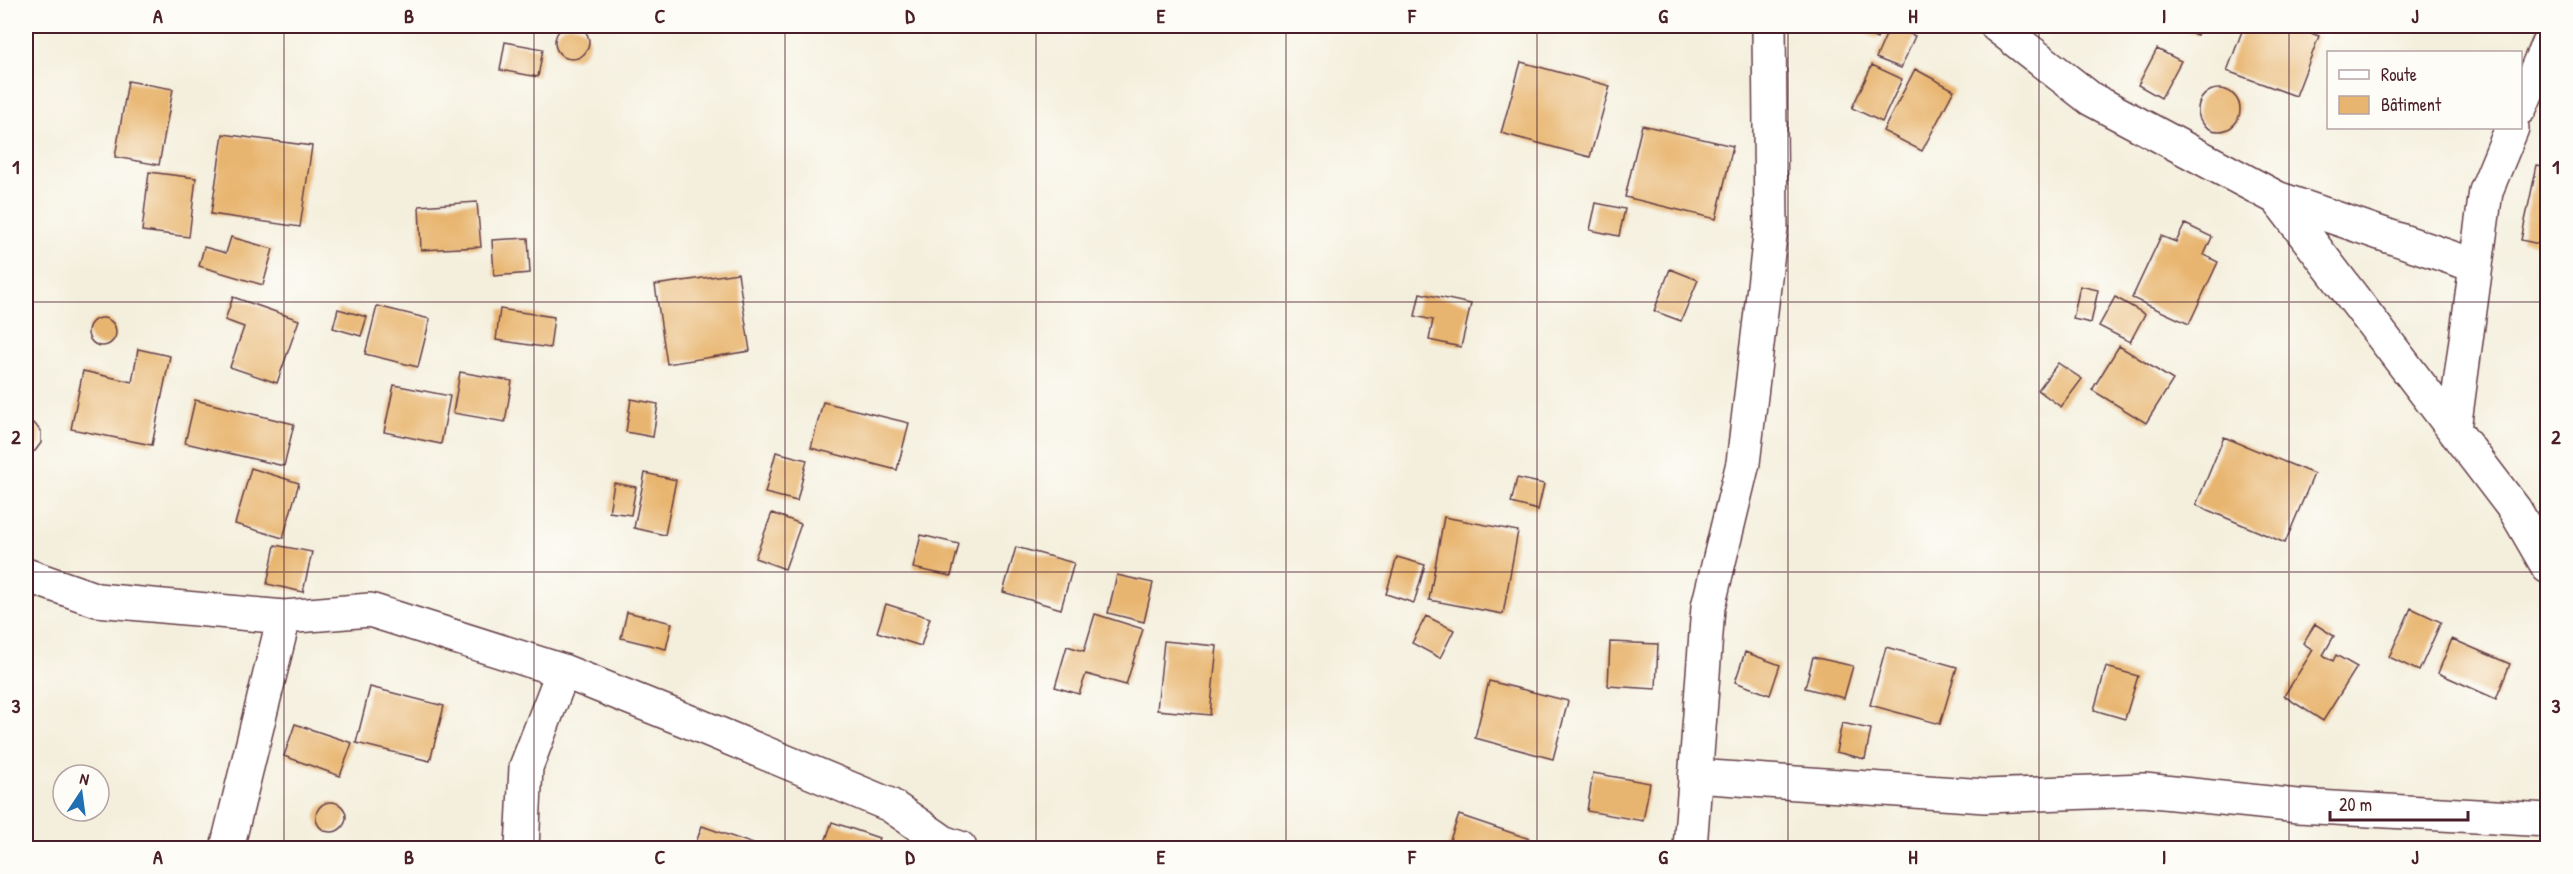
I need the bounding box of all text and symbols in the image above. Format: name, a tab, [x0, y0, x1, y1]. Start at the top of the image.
text: A	[153, 2, 163, 29]
text: B	[404, 2, 414, 29]
text: C	[655, 2, 666, 29]
text: D	[905, 2, 915, 29]
text: E	[1157, 2, 1166, 29]
text: F	[1407, 2, 1417, 29]
text: G	[1658, 2, 1668, 29]
text: H	[1908, 2, 1918, 29]
text: I	[2162, 2, 2166, 29]
text: J	[2411, 2, 2419, 29]
legend	[2327, 51, 2522, 129]
text: Route	[2381, 62, 2417, 87]
text: Bâtiment	[2381, 92, 2442, 117]
text: 1	[12, 153, 20, 180]
text: 1	[2552, 153, 2560, 180]
text: 2	[11, 423, 21, 450]
text: 2	[2551, 423, 2561, 450]
text: 3	[12, 692, 21, 719]
text: 3	[2552, 692, 2561, 719]
north arrow	[51, 763, 111, 823]
text: N	[78, 767, 91, 790]
scale bar	[2330, 784, 2468, 822]
text: 20 m	[2339, 792, 2372, 817]
text: A	[153, 843, 163, 870]
text: B	[404, 843, 414, 870]
text: C	[655, 843, 666, 870]
text: D	[905, 843, 915, 870]
text: E	[1157, 843, 1166, 870]
text: F	[1407, 843, 1417, 870]
text: G	[1658, 843, 1668, 870]
text: H	[1908, 843, 1918, 870]
text: I	[2162, 843, 2166, 870]
text: J	[2411, 843, 2419, 870]

